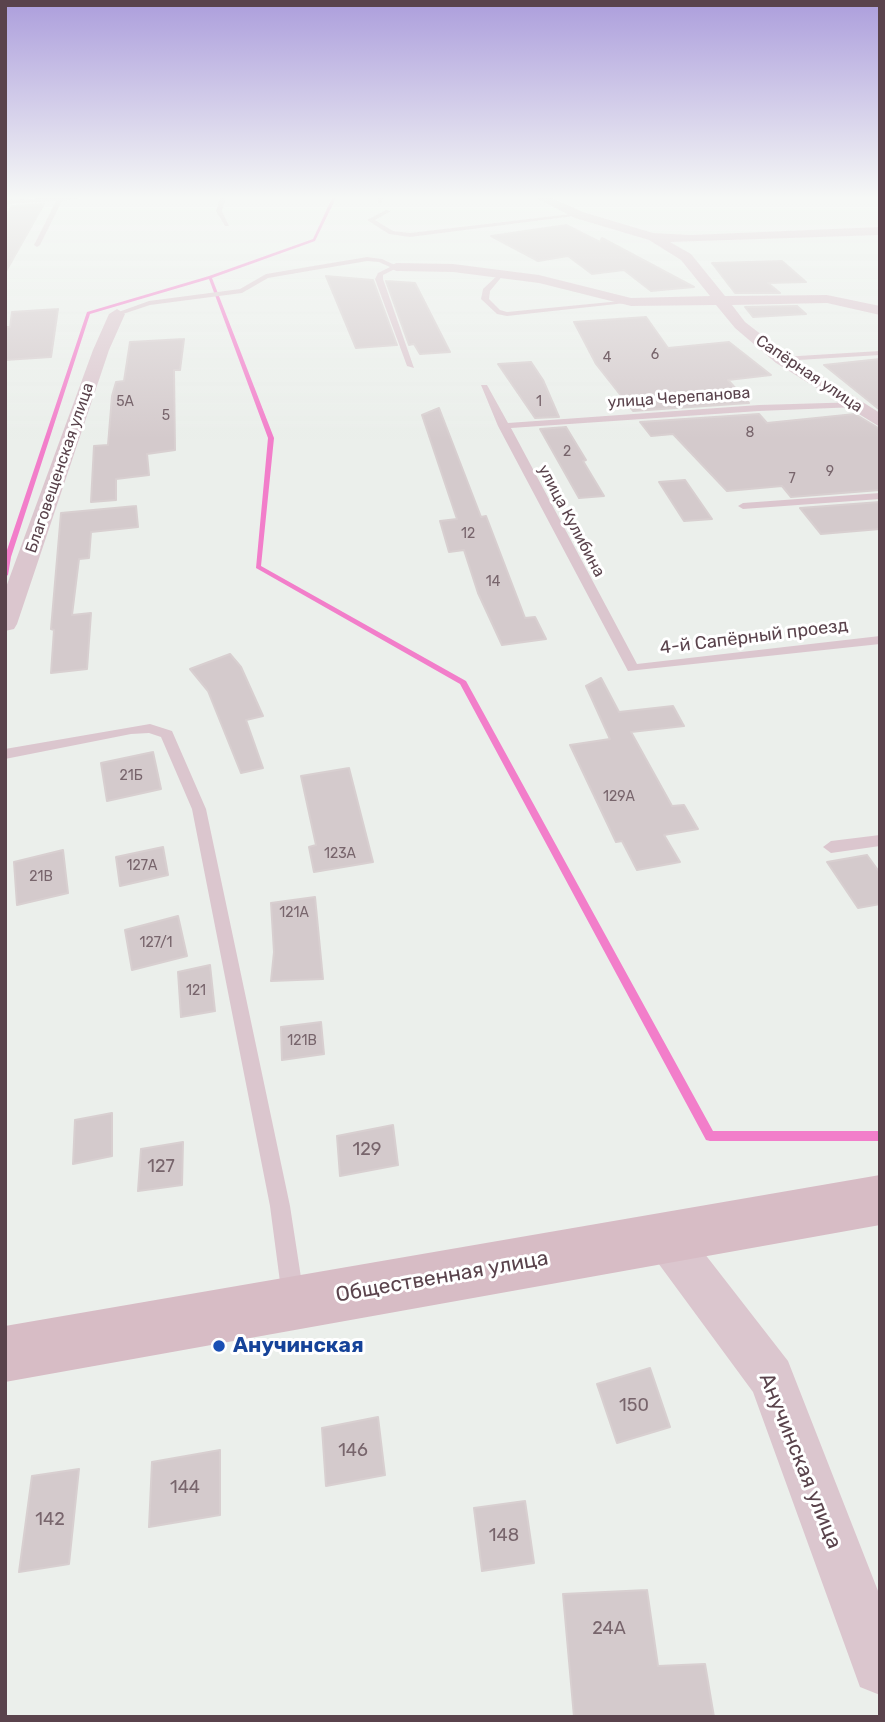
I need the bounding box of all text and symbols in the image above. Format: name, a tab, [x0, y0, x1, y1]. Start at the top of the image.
street label: Сапёрная улица	[752, 331, 866, 417]
house number: 6	[651, 347, 659, 363]
house number: 4	[603, 350, 611, 366]
street label: Благовещенская улица	[22, 380, 98, 556]
street label: улица Черепанова	[607, 383, 751, 413]
house number: 5А	[116, 394, 134, 410]
house number: 1	[536, 394, 542, 410]
house number: 5	[162, 408, 170, 424]
house number: 8	[746, 425, 754, 441]
house number: 2	[563, 444, 571, 460]
street label: улица Кулибина	[533, 462, 609, 580]
house number: 9	[826, 464, 834, 480]
house number: 7	[788, 471, 796, 487]
house number: 12	[461, 526, 475, 542]
house number: 14	[486, 574, 500, 590]
street label: 4-й Сапёрный проезд	[659, 615, 849, 659]
house number: 21Б	[119, 768, 143, 784]
house number: 129А	[603, 789, 635, 805]
house number: 123А	[324, 846, 356, 862]
house number: 127А	[127, 858, 157, 874]
house number: 21В	[29, 869, 53, 885]
house number: 121А	[279, 905, 309, 921]
house number: 127/1	[139, 935, 173, 951]
house number: 121	[186, 983, 206, 999]
house number: 121В	[287, 1033, 317, 1049]
house number: 129	[353, 1139, 381, 1161]
house number: 127	[147, 1156, 175, 1178]
street label: Общественная улица	[334, 1246, 550, 1308]
place label: Анучинская	[233, 1333, 364, 1359]
marker: Анучинская	[211, 1338, 227, 1354]
street label: Анучинская улица	[753, 1370, 847, 1552]
house number: 150	[619, 1395, 649, 1417]
house number: 146	[338, 1440, 368, 1462]
house number: 144	[170, 1477, 200, 1499]
house number: 142	[35, 1509, 65, 1531]
house number: 148	[489, 1525, 519, 1547]
house number: 24А	[592, 1618, 626, 1640]

